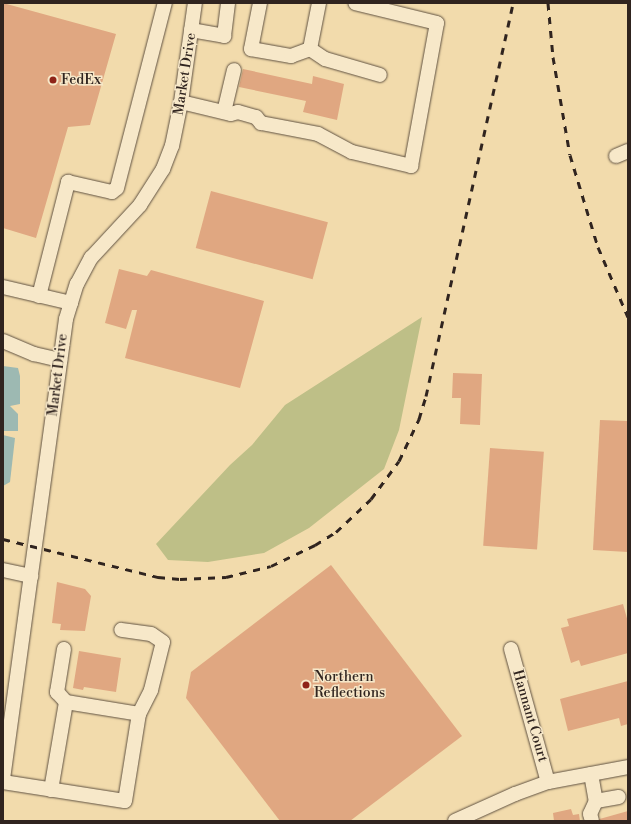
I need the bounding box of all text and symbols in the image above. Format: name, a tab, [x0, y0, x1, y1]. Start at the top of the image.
street label: Market Drive	[170, 32, 200, 116]
place label: FedEx	[61, 72, 101, 88]
marker: FedEx	[48, 75, 58, 85]
street label: Market Drive	[45, 333, 71, 417]
street label: Hannant Court	[509, 668, 551, 764]
place label: Northern Reflections	[314, 669, 385, 702]
marker: Northern Reflections	[301, 680, 311, 690]

